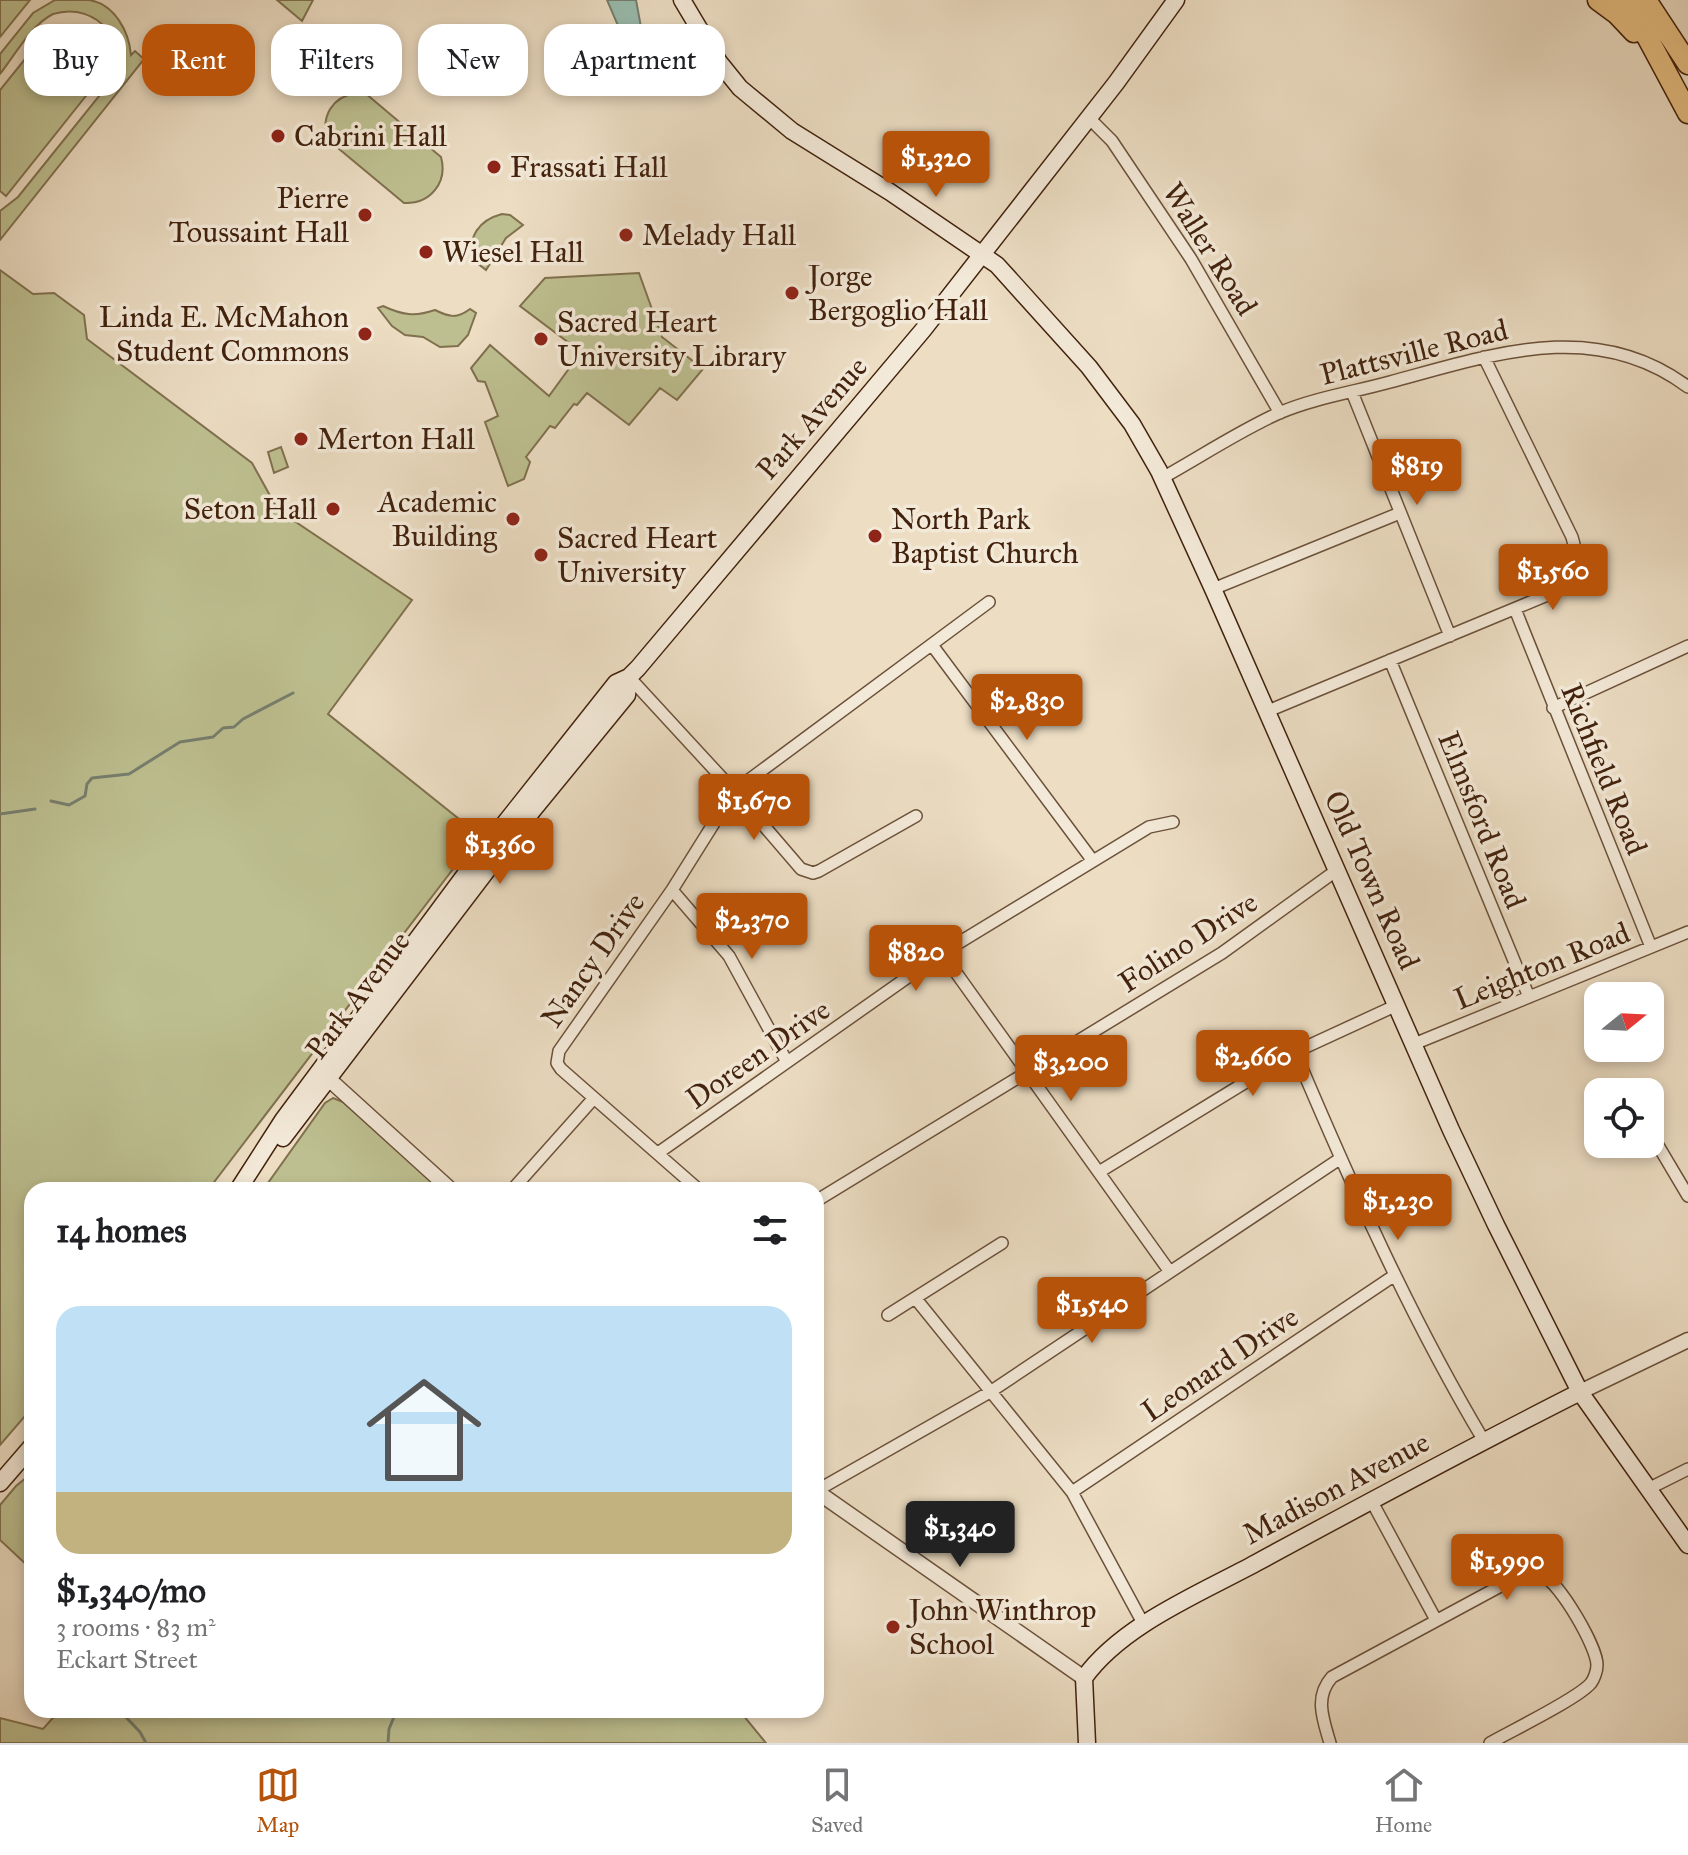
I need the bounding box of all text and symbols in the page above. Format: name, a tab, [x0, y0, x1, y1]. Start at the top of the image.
chip: Buy	[24, 24, 126, 96]
chip: Rent	[142, 24, 255, 96]
chip: Filters	[271, 24, 402, 96]
chip: New	[418, 24, 528, 96]
chip: Apartment	[544, 24, 725, 96]
place label: Cabrini Hall	[294, 118, 448, 154]
marker: Cabrini Hall	[269, 127, 287, 145]
pin: $1,320	[871, 131, 1001, 199]
text: $1,320	[901, 141, 971, 173]
place label: Frassati Hall	[510, 149, 668, 185]
marker: Frassati Hall	[485, 158, 503, 176]
street label: Waller Road	[1155, 176, 1265, 322]
place label: Pierre Toussaint Hall	[169, 180, 350, 250]
marker: Pierre Toussaint Hall	[356, 206, 374, 224]
place label: Melady Hall	[642, 217, 797, 253]
marker: Melady Hall	[617, 226, 635, 244]
place label: Wiesel Hall	[442, 234, 585, 270]
marker: Wiesel Hall	[417, 243, 435, 261]
place label: Jorge Bergoglio Hall	[805, 258, 989, 328]
marker: Jorge Bergoglio Hall	[783, 284, 801, 302]
place label: Linda E. McMahon Student Commons	[99, 299, 349, 369]
place label: Sacred Heart University Library	[557, 304, 787, 374]
street label: Plattsville Road	[1317, 311, 1511, 393]
marker: Linda E. McMahon Student Commons	[356, 325, 374, 343]
marker: Sacred Heart University Library	[532, 330, 550, 348]
street label: Park Avenue	[749, 349, 875, 487]
place label: Merton Hall	[317, 421, 476, 457]
marker: Merton Hall	[292, 430, 310, 448]
pin: $819	[1370, 439, 1464, 507]
text: $819	[1390, 449, 1444, 481]
place label: Academic Building	[376, 484, 498, 554]
place label: Seton Hall	[184, 491, 318, 527]
marker: Seton Hall	[324, 500, 342, 518]
place label: North Park Baptist Church	[891, 501, 1079, 571]
marker: Academic Building	[504, 510, 522, 528]
place label: Sacred Heart University	[557, 520, 718, 590]
marker: North Park Baptist Church	[866, 527, 884, 545]
pin: $1,560	[1488, 544, 1618, 612]
marker: Sacred Heart University	[532, 546, 550, 564]
text: $1,560	[1517, 554, 1589, 586]
pin: $2,830	[962, 674, 1092, 742]
street label: Richfield Road	[1553, 678, 1655, 860]
text: $2,830	[989, 684, 1065, 716]
street label: Elmsford Road	[1430, 726, 1534, 914]
pin: $1,670	[689, 774, 819, 842]
text: $1,670	[717, 784, 791, 816]
street label: Old Town Road	[1317, 785, 1427, 975]
pin: $1,360	[435, 818, 565, 886]
text: $1,360	[464, 828, 536, 860]
street label: Folino Drive	[1112, 884, 1264, 1000]
street label: Nancy Drive	[533, 886, 653, 1034]
pin: $2,370	[687, 893, 817, 961]
text: $2,370	[714, 903, 790, 935]
street label: Leighton Road	[1449, 914, 1635, 1018]
street label: Park Avenue	[298, 924, 418, 1066]
pin: $820	[869, 925, 963, 993]
text: $820	[887, 935, 945, 967]
north arrow	[1584, 982, 1664, 1062]
map controls	[1584, 982, 1664, 1158]
street label: Doreen Drive	[679, 991, 837, 1117]
pin: $2,660	[1188, 1030, 1318, 1098]
pin: $3,200	[1006, 1035, 1136, 1103]
text: $2,660	[1214, 1040, 1292, 1072]
text: $3,200	[1033, 1045, 1109, 1077]
button: locate	[1584, 1078, 1664, 1158]
pin: $1,230	[1333, 1174, 1463, 1242]
text: $1,230	[1363, 1184, 1433, 1216]
icon: filters	[748, 1208, 792, 1252]
text: 14 homes	[56, 1210, 187, 1251]
pin: $1,540	[1027, 1277, 1157, 1345]
text: $1,540	[1055, 1287, 1129, 1319]
street label: Leonard Drive	[1135, 1298, 1305, 1430]
icon: home	[352, 1358, 496, 1502]
street label: Madison Avenue	[1237, 1424, 1435, 1552]
pin: $1,340	[895, 1501, 1025, 1569]
text: $1,340	[924, 1511, 996, 1543]
pin: $1,990	[1442, 1534, 1572, 1602]
text: $1,990	[1469, 1544, 1545, 1576]
text: $1,340/mo	[56, 1570, 206, 1611]
place label: John Winthrop School	[906, 1592, 1097, 1662]
text: 3 rooms · 83 m²	[56, 1611, 216, 1643]
marker: John Winthrop School	[884, 1618, 902, 1636]
text: Eckart Street	[56, 1643, 198, 1675]
tab: Map	[256, 1763, 300, 1838]
tab: Saved	[811, 1763, 863, 1838]
tab: Home	[1375, 1763, 1432, 1838]

